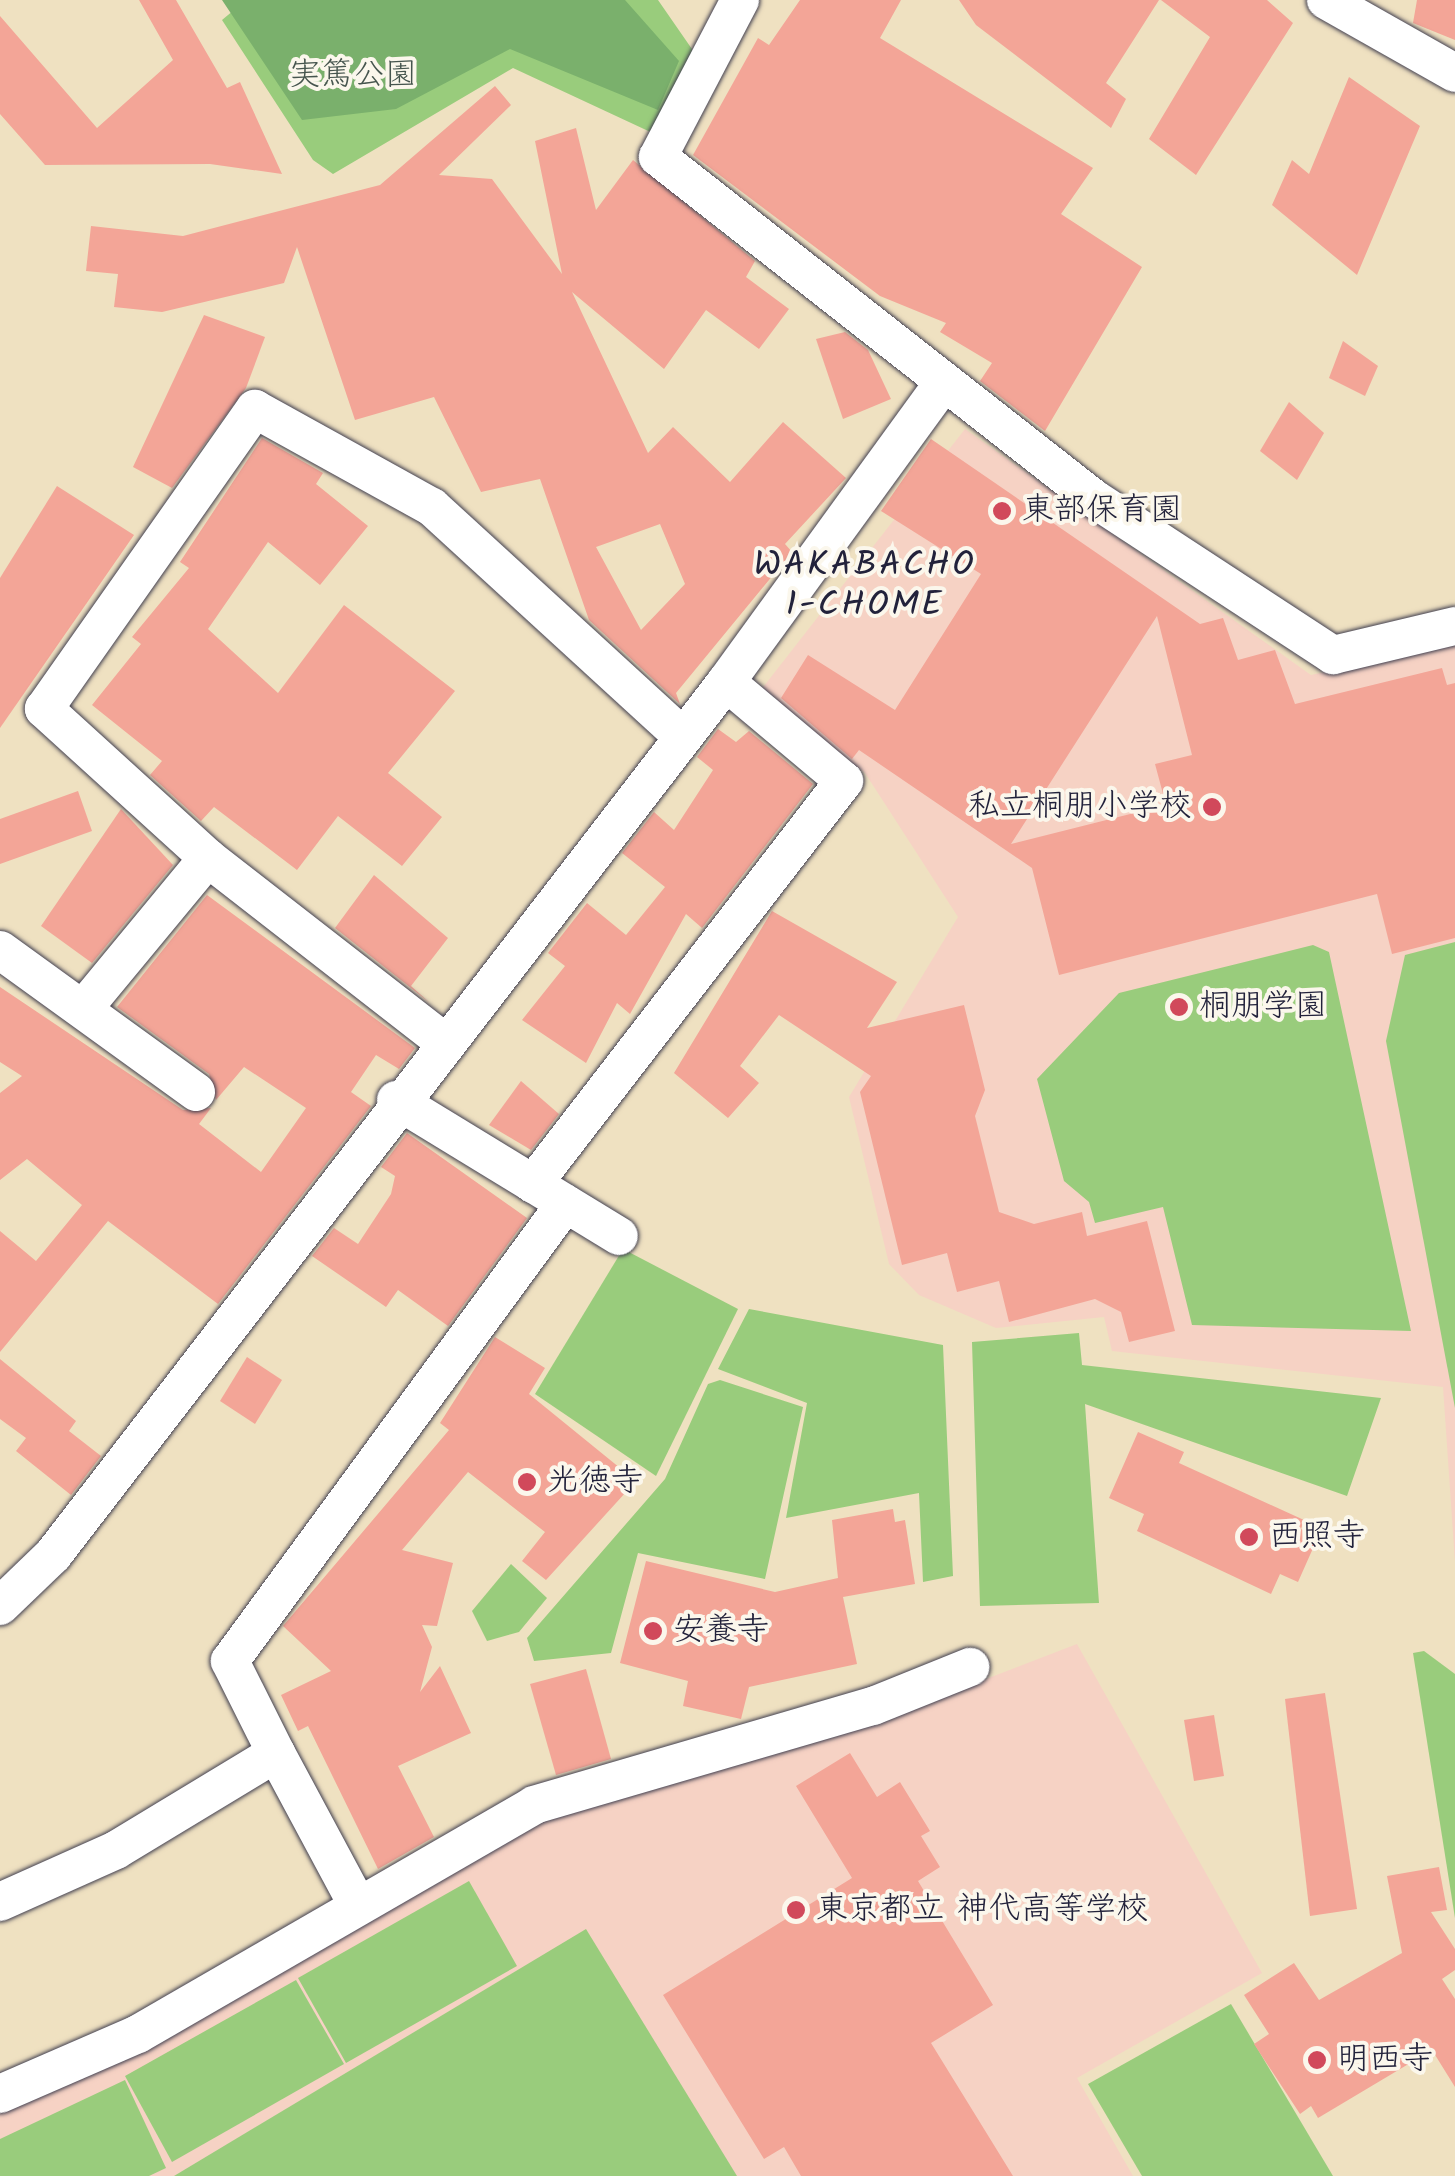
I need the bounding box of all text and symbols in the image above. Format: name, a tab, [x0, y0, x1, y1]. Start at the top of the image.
park label: 実篤公園	[289, 57, 417, 95]
place label: 東部保育園	[1022, 492, 1182, 530]
marker: 東部保育園	[991, 500, 1013, 522]
district label: WAKABACHO 1-CHOME	[754, 545, 976, 627]
place label: 私立桐朋小学校	[968, 788, 1192, 826]
marker: 私立桐朋小学校	[1201, 796, 1223, 818]
place label: 桐朋学園	[1199, 988, 1327, 1026]
marker: 桐朋学園	[1168, 996, 1190, 1018]
place label: 光徳寺	[547, 1463, 643, 1501]
marker: 光徳寺	[516, 1471, 538, 1493]
place label: 西照寺	[1269, 1518, 1365, 1556]
marker: 西照寺	[1238, 1526, 1260, 1548]
place label: 安養寺	[673, 1612, 769, 1650]
marker: 安養寺	[642, 1620, 664, 1642]
place label: 東京都立 神代高等学校	[816, 1891, 1149, 1929]
marker: 東京都立 神代高等学校	[785, 1899, 807, 1921]
place label: 明西寺	[1337, 2041, 1433, 2079]
marker: 明西寺	[1306, 2049, 1328, 2071]

